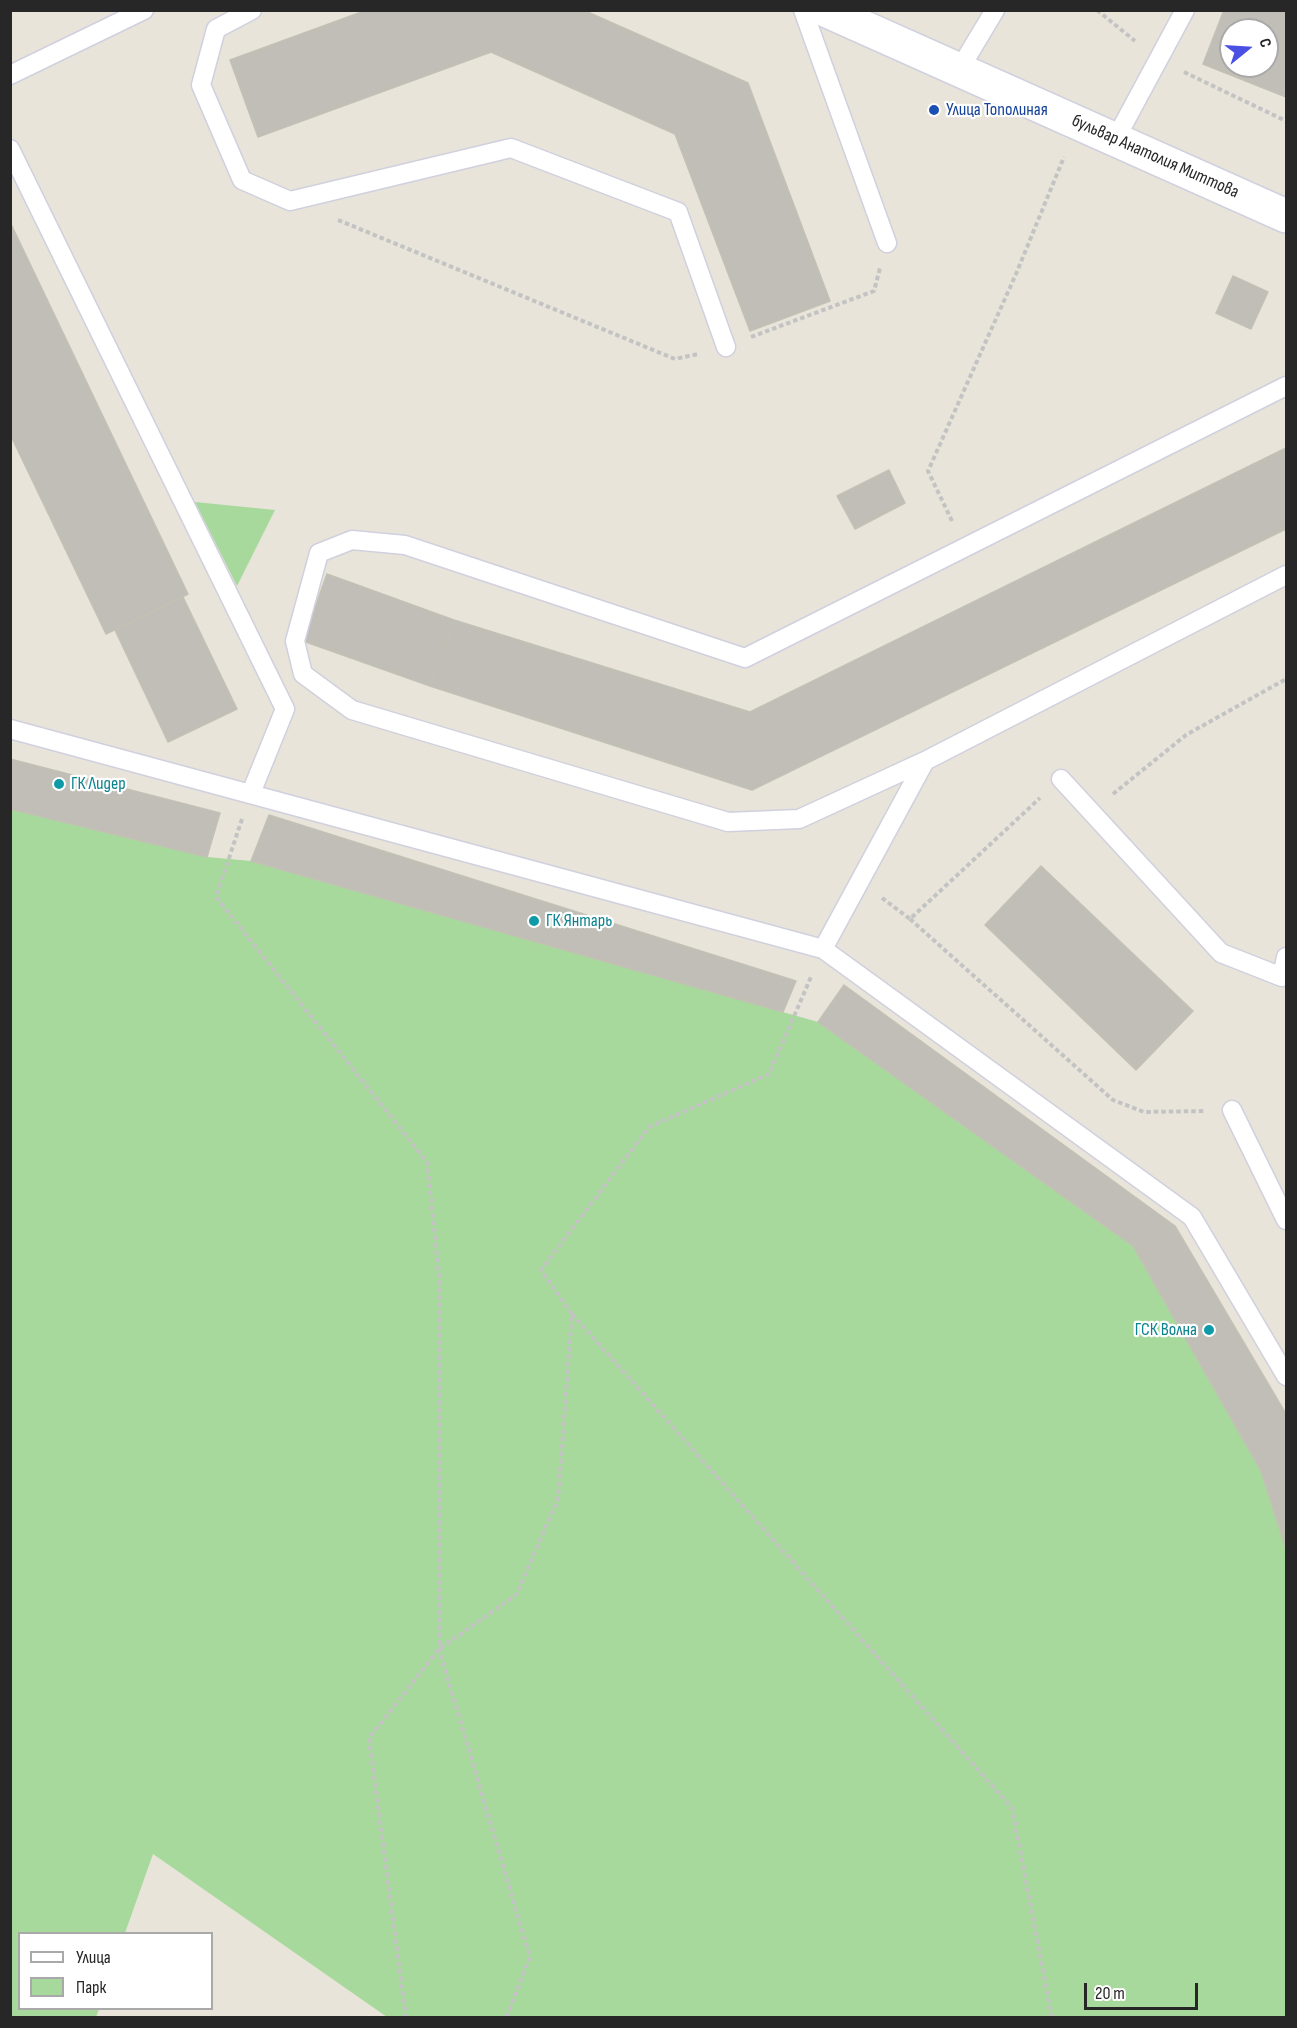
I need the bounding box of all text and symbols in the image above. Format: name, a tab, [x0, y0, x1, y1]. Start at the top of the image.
north arrow	[1219, 18, 1279, 78]
text: С	[1254, 36, 1275, 50]
place label: Улица Тополиная	[946, 99, 1048, 121]
marker: Улица Тополиная	[927, 103, 941, 117]
street label: бульвар Анатолия Миттова	[1068, 110, 1242, 204]
place label: ГК Лидер	[71, 773, 126, 795]
marker: ГК Лидер	[52, 777, 66, 791]
place label: ГК Янтарь	[546, 910, 612, 932]
marker: ГК Янтарь	[527, 914, 541, 928]
place label: ГСК Волна	[1135, 1319, 1197, 1341]
marker: ГСК Волна	[1202, 1323, 1216, 1337]
legend	[18, 1932, 213, 2010]
text: Улица	[76, 1947, 111, 1968]
scale bar	[1087, 1971, 1201, 2009]
text: Парк	[76, 1977, 106, 1998]
text: 20 m	[1095, 1983, 1125, 2004]

